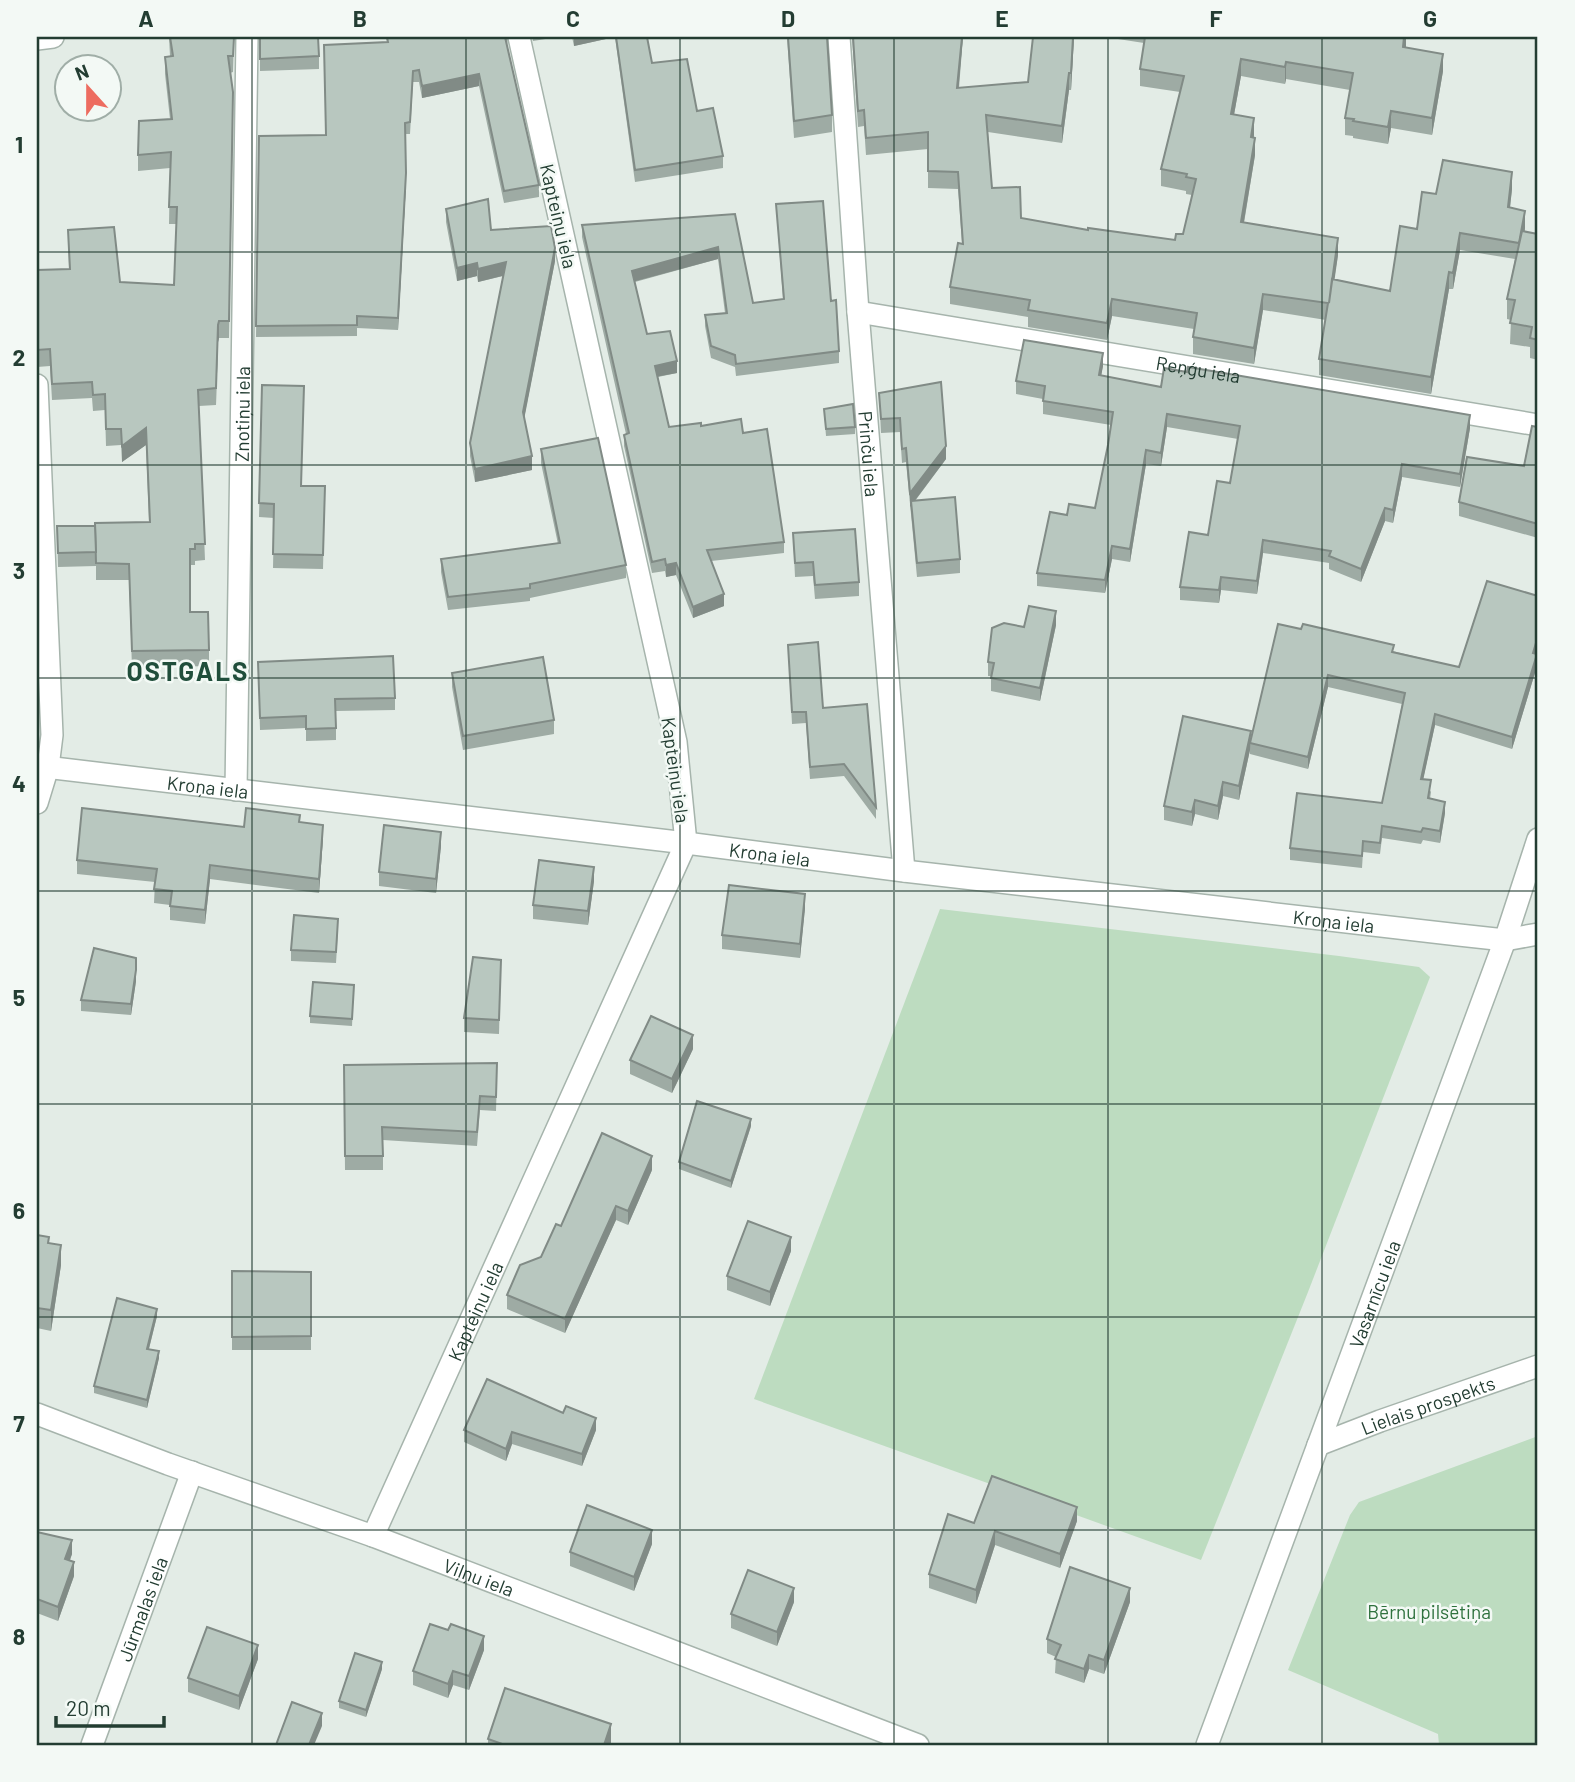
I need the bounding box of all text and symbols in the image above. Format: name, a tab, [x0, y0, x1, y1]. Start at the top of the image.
text: A	[138, 4, 154, 32]
text: B	[353, 4, 367, 32]
text: C	[566, 4, 580, 32]
text: D	[781, 4, 795, 32]
text: E	[995, 4, 1009, 32]
text: F	[1210, 4, 1223, 32]
text: G	[1423, 4, 1437, 32]
north arrow	[52, 52, 122, 122]
text: N	[72, 59, 92, 85]
text: 1	[15, 130, 23, 158]
street label: Kapteiņu iela	[536, 161, 582, 271]
text: 2	[13, 343, 25, 371]
street label: Reņģu iela	[1154, 350, 1242, 387]
street label: Znotiņu iela	[229, 366, 254, 462]
street label: Prinču iela	[855, 410, 885, 498]
text: 3	[13, 556, 25, 584]
district label: OSTGALS	[126, 655, 250, 686]
street label: Kapteiņu iela	[657, 716, 695, 824]
text: 4	[12, 769, 26, 797]
street label: Kroņa iela	[166, 770, 250, 802]
street label: Kroņa iela	[728, 837, 812, 870]
street label: Kroņa iela	[1292, 904, 1376, 937]
text: 5	[13, 983, 25, 1011]
text: 6	[13, 1196, 25, 1224]
street label: Vasarnīcu iela	[1344, 1237, 1404, 1351]
street label: Kapteiņu iela	[442, 1257, 507, 1364]
street label: Lielais prospekts	[1357, 1370, 1498, 1439]
text: 7	[13, 1409, 25, 1437]
street label: Jūrmalas iela	[112, 1553, 172, 1664]
street label: Viļņu iela	[440, 1553, 518, 1601]
park label: Bērnu pilsētiņa	[1367, 1600, 1491, 1623]
text: 8	[13, 1622, 25, 1650]
scale bar	[56, 1684, 164, 1728]
text: 20 m	[66, 1695, 111, 1720]

